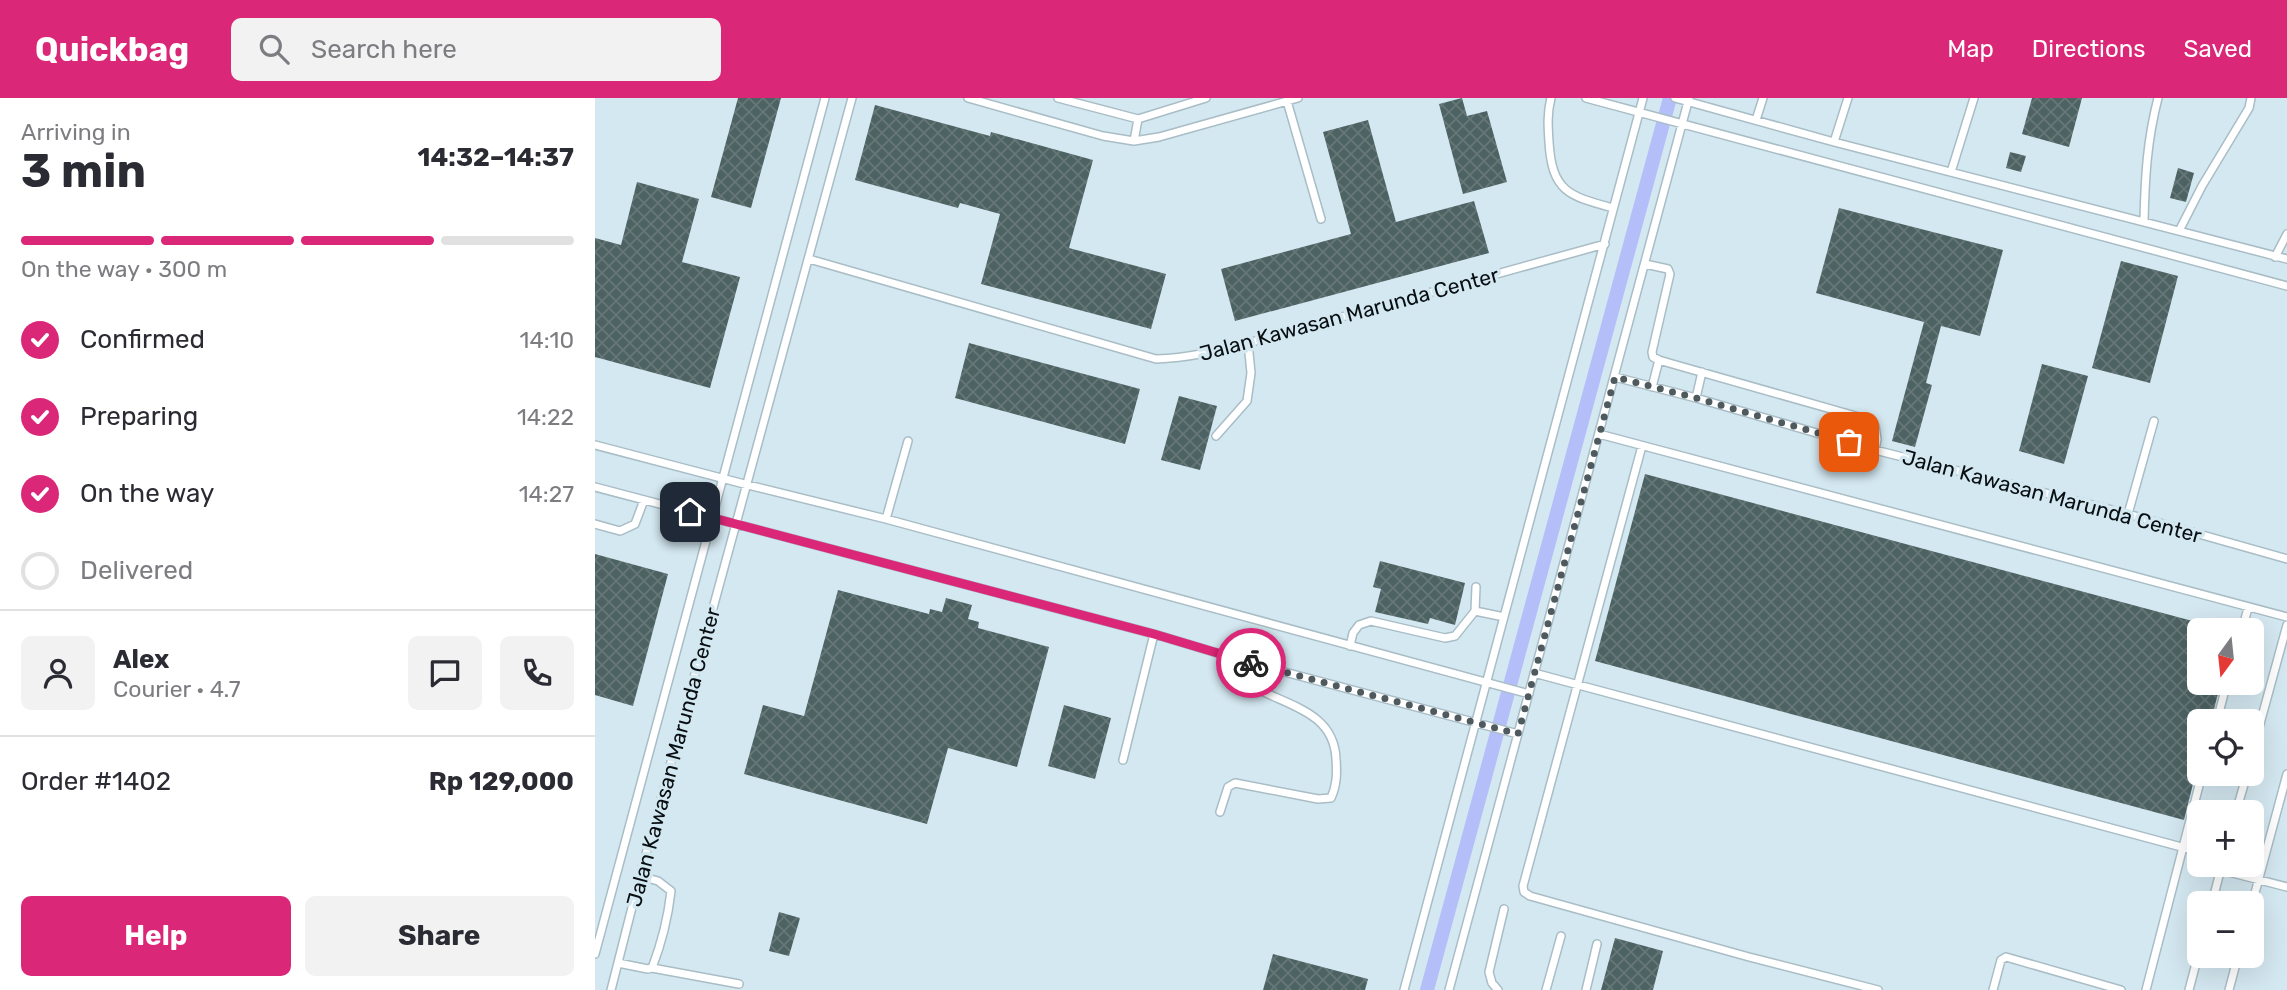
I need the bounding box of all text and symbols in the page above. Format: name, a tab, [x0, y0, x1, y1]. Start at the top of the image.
search box	[231, 18, 721, 81]
text: Quickbag	[35, 30, 189, 69]
icon: search	[255, 30, 293, 68]
text: Search here	[311, 34, 457, 65]
text: Map	[1947, 35, 1994, 63]
text: Directions	[2032, 35, 2145, 63]
text: Saved	[2183, 35, 2252, 63]
text: Arriving in	[21, 118, 131, 146]
text: 14:32–14:37	[418, 142, 574, 173]
text: 3 min	[21, 144, 146, 199]
text: On the way · 300 m	[21, 255, 227, 283]
street label: Jalan Kawasan Marunda Center	[1197, 262, 1501, 366]
icon: check	[21, 321, 59, 359]
text: Confirmed	[80, 324, 205, 355]
text: 14:10	[520, 326, 574, 354]
icon: check	[21, 398, 59, 436]
text: Preparing	[80, 401, 198, 432]
text: 14:22	[517, 403, 574, 431]
pin	[1819, 412, 1879, 472]
icon: bag	[1830, 423, 1868, 461]
street label: Jalan Kawasan Marunda Center	[1900, 444, 2204, 548]
icon: check	[21, 475, 59, 513]
text: On the way	[80, 478, 214, 509]
text: 14:27	[519, 480, 574, 508]
pin	[660, 482, 720, 542]
icon: home	[671, 493, 709, 531]
text: Delivered	[80, 555, 193, 586]
street label: Jalan Kawasan Marunda Center	[621, 605, 725, 909]
north arrow	[2187, 618, 2265, 695]
map controls	[2187, 618, 2264, 968]
courier	[1216, 628, 1286, 698]
button: person	[21, 636, 95, 710]
button: chat	[408, 636, 482, 710]
button: phone	[500, 636, 574, 710]
text: Alex	[113, 644, 169, 675]
icon: bike	[1232, 644, 1270, 682]
text: Courier · 4.7	[113, 675, 240, 703]
button: locate	[2187, 709, 2264, 786]
text: Order #1402	[21, 766, 171, 797]
text: Rp 129,000	[429, 766, 574, 797]
button: +	[2187, 800, 2264, 877]
button: −	[2187, 891, 2264, 968]
button: Help	[21, 896, 291, 976]
button: Share	[305, 896, 574, 976]

